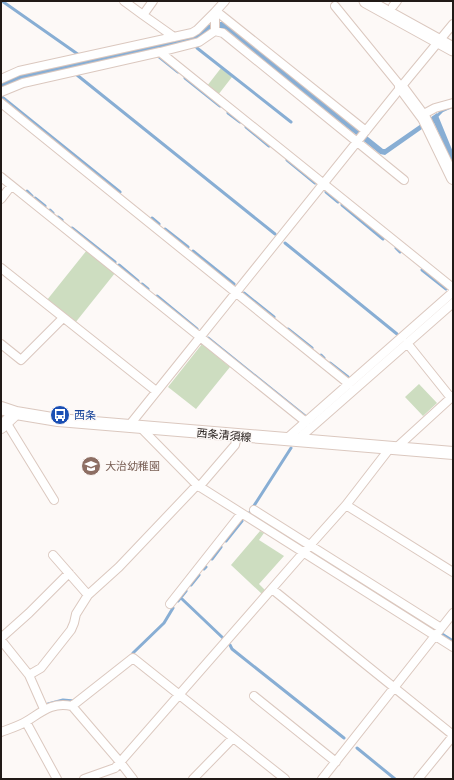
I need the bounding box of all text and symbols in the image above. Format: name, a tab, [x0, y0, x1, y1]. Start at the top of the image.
bus stop icon: 西条	[49, 404, 71, 426]
place label: 西条	[74, 407, 96, 423]
street label: 西条清須線	[196, 425, 252, 445]
school or university icon: 大治幼稚園	[80, 455, 102, 477]
place label: 大治幼稚園	[105, 458, 160, 474]

